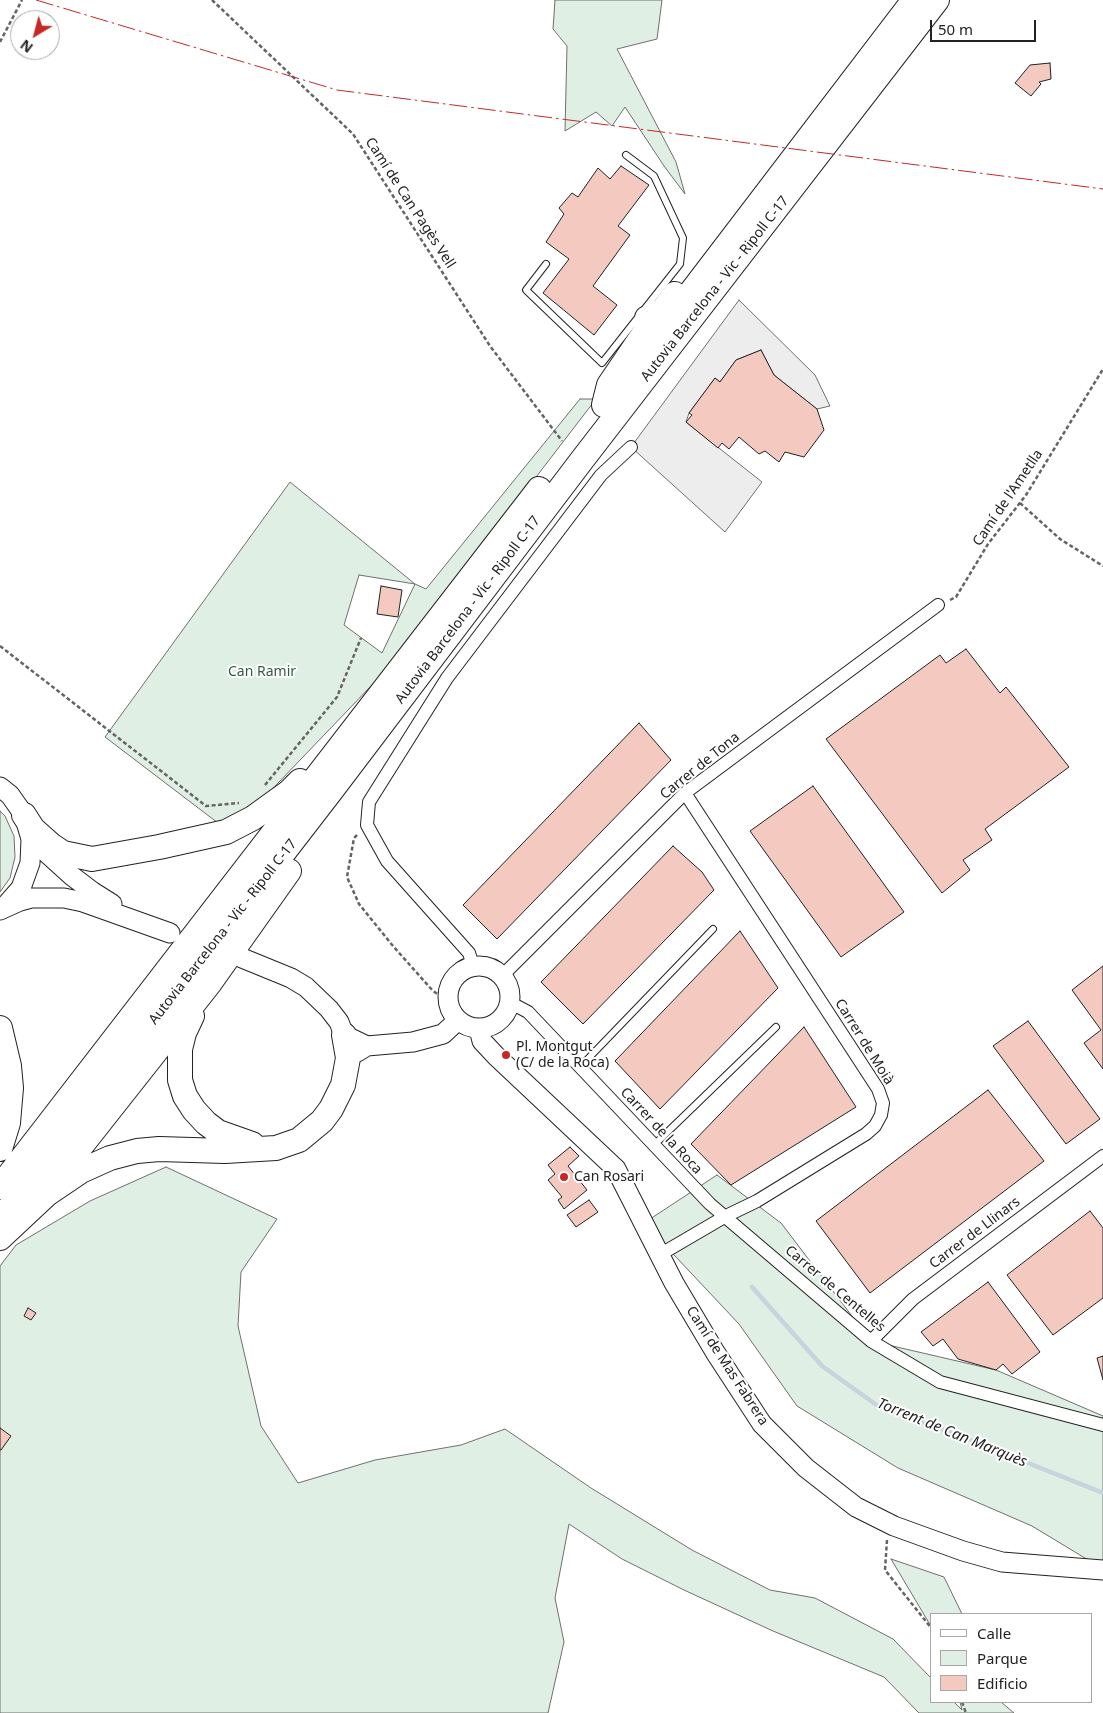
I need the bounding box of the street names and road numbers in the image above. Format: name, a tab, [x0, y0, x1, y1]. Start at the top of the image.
street label: Camí de Can Pagès Vell	[361, 134, 459, 272]
street label: Autovia Barcelona - Vic - Ripoll C-17	[637, 193, 793, 385]
street label: Camí de l'Ametlla	[969, 446, 1047, 550]
street label: Autovia Barcelona - Vic - Ripoll C-17	[392, 513, 544, 707]
street label: Carrer de Tona	[657, 729, 743, 803]
street label: Autovia Barcelona - Vic - Ripoll C-17	[145, 836, 301, 1028]
street label: Carrer de Moià	[831, 996, 897, 1088]
street label: Carrer de la Roca	[617, 1084, 705, 1178]
street label: Carrer de Llinars	[926, 1193, 1024, 1273]
street label: Carrer de Centelles	[781, 1242, 889, 1336]
street label: Camí de Mas Fabrera	[682, 1303, 772, 1429]

